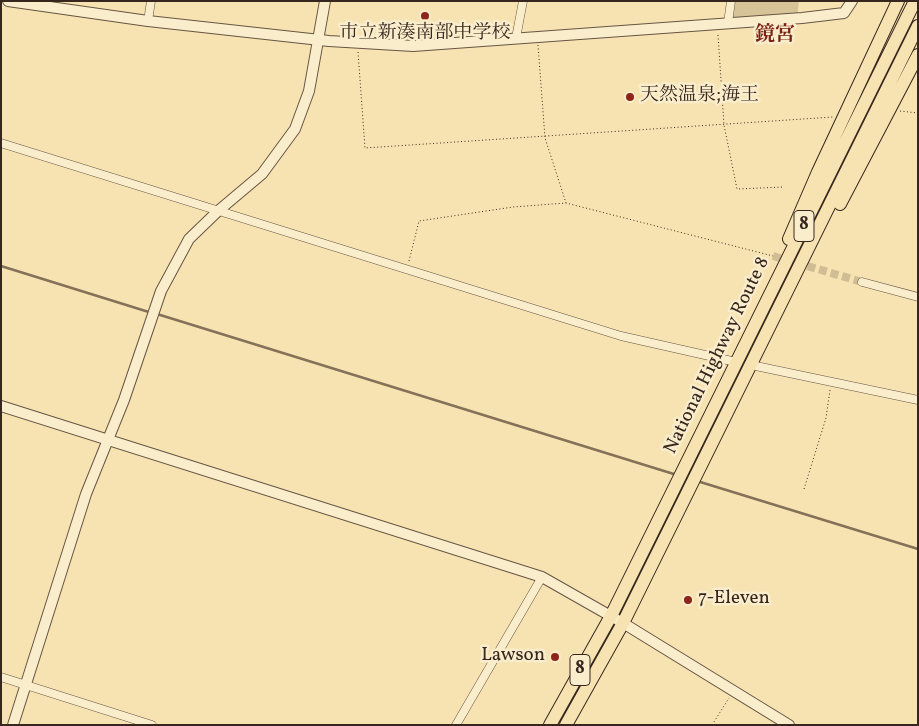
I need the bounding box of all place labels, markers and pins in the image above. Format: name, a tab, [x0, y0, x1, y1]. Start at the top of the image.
marker: 市立新湊南部中学校	[419, 10, 431, 22]
place label: 市立新湊南部中学校	[340, 24, 510, 46]
place label: 天然温泉;海王	[640, 86, 759, 108]
marker: 天然温泉;海王	[624, 91, 636, 103]
place label: 7-Eleven	[698, 589, 770, 611]
marker: 7-Eleven	[682, 594, 694, 606]
place label: Lawson	[481, 646, 545, 668]
marker: Lawson	[549, 651, 561, 663]

